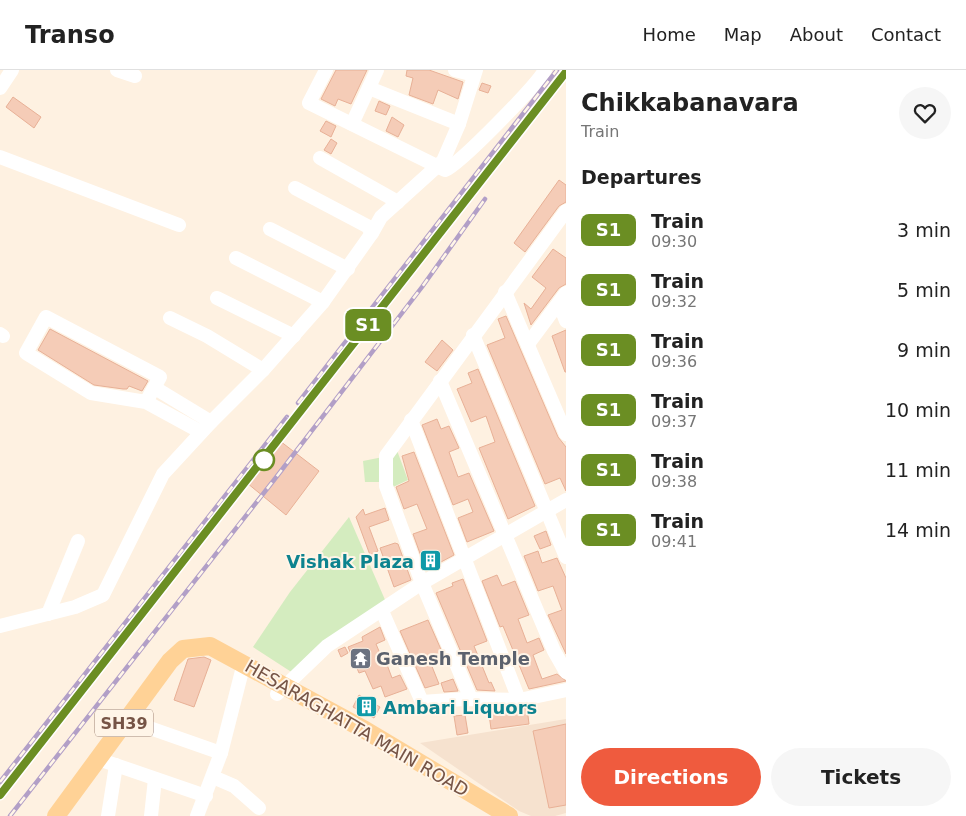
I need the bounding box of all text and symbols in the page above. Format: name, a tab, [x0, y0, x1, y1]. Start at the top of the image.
text: Transo	[25, 21, 115, 49]
text: Home	[643, 24, 696, 45]
text: Map	[724, 24, 762, 45]
text: About	[790, 24, 843, 45]
text: Contact	[871, 24, 941, 45]
button: heart	[899, 87, 951, 139]
text: Chikkabanavara	[581, 89, 799, 117]
text: Train	[581, 122, 619, 141]
text: Departures	[581, 166, 702, 188]
text: Train	[651, 210, 704, 232]
text: S1	[596, 219, 621, 240]
text: 3 min	[897, 219, 951, 241]
text: 09:30	[651, 232, 697, 251]
text: Train	[651, 270, 704, 292]
text: S1	[596, 279, 621, 300]
text: 5 min	[897, 279, 951, 301]
text: 09:32	[651, 292, 697, 311]
line badge: S1	[346, 309, 390, 341]
text: S1	[355, 314, 381, 335]
text: Train	[651, 330, 704, 352]
text: S1	[596, 339, 621, 360]
text: 9 min	[897, 339, 951, 361]
text: 09:36	[651, 352, 697, 371]
text: Train	[651, 390, 704, 412]
text: S1	[596, 399, 621, 420]
text: 10 min	[885, 399, 951, 421]
text: 09:37	[651, 412, 697, 431]
unlabelled marker	[253, 449, 275, 471]
text: Train	[651, 450, 704, 472]
text: S1	[596, 459, 621, 480]
text: 11 min	[885, 459, 951, 481]
text: 09:38	[651, 472, 697, 491]
text: Train	[651, 510, 704, 532]
text: S1	[596, 519, 621, 540]
text: 14 min	[885, 519, 951, 541]
text: 09:41	[651, 532, 697, 551]
building icon: Vishak Plaza	[418, 549, 442, 573]
place label: Vishak Plaza	[286, 551, 414, 572]
temple icon: Ganesh Temple	[348, 646, 372, 670]
place label: Ganesh Temple	[376, 648, 530, 669]
street label: HESARAGHATTA MAIN ROAD	[242, 655, 472, 801]
building icon: Ambari Liquors	[355, 695, 379, 719]
place label: Ambari Liquors	[383, 697, 537, 718]
road number: SH39	[95, 710, 153, 736]
button: Directions	[581, 748, 761, 806]
button: Tickets	[771, 748, 951, 806]

